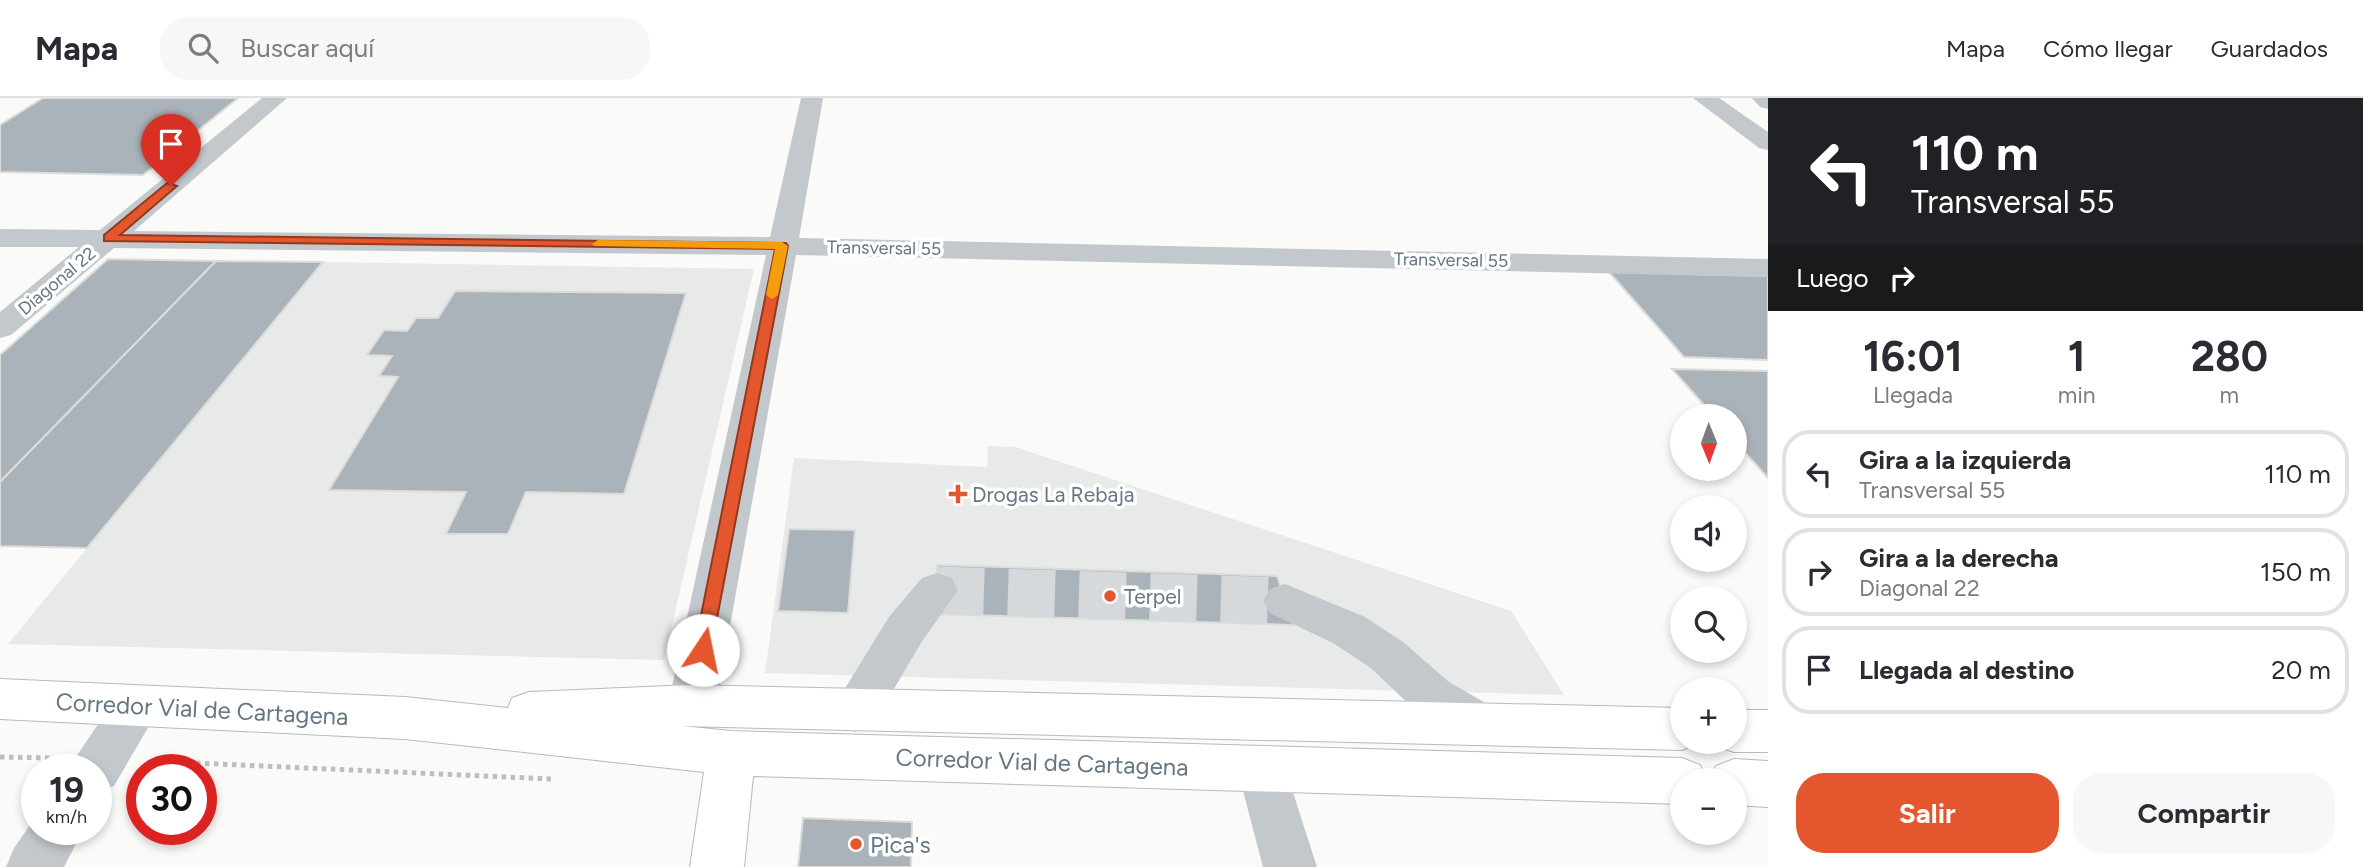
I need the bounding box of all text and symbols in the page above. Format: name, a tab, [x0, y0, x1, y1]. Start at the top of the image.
search box	[160, 17, 650, 80]
text: Mapa	[35, 29, 118, 68]
icon: search	[184, 29, 222, 67]
text: Buscar aquí	[240, 32, 374, 64]
text: Mapa	[1946, 34, 2005, 63]
text: Cómo llegar	[2043, 34, 2173, 63]
text: Guardados	[2211, 34, 2328, 63]
pin	[141, 114, 201, 186]
text: 110 m	[1911, 123, 2039, 182]
icon: arrive	[152, 125, 190, 163]
icon: left	[1796, 126, 1887, 217]
text: Transversal 55	[1911, 183, 2115, 221]
street label: Transversal 55	[827, 236, 941, 260]
street label: Diagonal 22	[14, 242, 100, 320]
street label: Transversal 55	[1394, 248, 1508, 272]
icon: right	[1883, 259, 1921, 297]
text: Luego	[1796, 262, 1869, 294]
text: 16:01	[1863, 331, 1963, 382]
text: 1	[2068, 331, 2086, 382]
text: 280	[2191, 331, 2268, 382]
text: Llegada	[1873, 381, 1953, 409]
text: min	[2058, 381, 2096, 409]
text: m	[2219, 381, 2239, 409]
north arrow	[1670, 404, 1746, 481]
map controls	[1670, 404, 1747, 845]
text: Gira a la izquierda	[1859, 444, 2071, 476]
icon: left	[1800, 455, 1838, 493]
text: 110 m	[2264, 458, 2331, 490]
text: Transversal 55	[1859, 476, 2005, 504]
place label: Drogas La Rebaja	[972, 482, 1135, 507]
marker: Drogas La Rebaja	[950, 486, 966, 502]
button: sound	[1670, 495, 1747, 572]
text: Gira a la derecha	[1859, 542, 2059, 574]
icon: right	[1800, 553, 1838, 591]
text: 150 m	[2260, 556, 2331, 588]
text: Diagonal 22	[1859, 574, 1980, 602]
place label: Terpel	[1124, 584, 1181, 609]
button: search	[1670, 586, 1747, 663]
marker: Terpel	[1102, 588, 1118, 604]
position arrow	[666, 613, 740, 687]
icon: arrive	[1800, 651, 1838, 689]
text: Llegada al destino	[1859, 654, 2074, 686]
text: 20 m	[2271, 654, 2331, 686]
button: +	[1670, 677, 1747, 754]
street label: Corredor Vial de Cartagena	[55, 687, 349, 731]
street label: Corredor Vial de Cartagena	[895, 742, 1189, 782]
speed limit sign: 30	[126, 754, 217, 845]
button: −	[1670, 768, 1747, 845]
text: 19	[49, 769, 84, 811]
button: Salir	[1796, 773, 2059, 853]
button: Compartir	[2073, 773, 2335, 853]
text: km/h	[46, 806, 87, 828]
place label: Pica's	[870, 830, 931, 859]
marker: Pica's	[848, 836, 864, 852]

